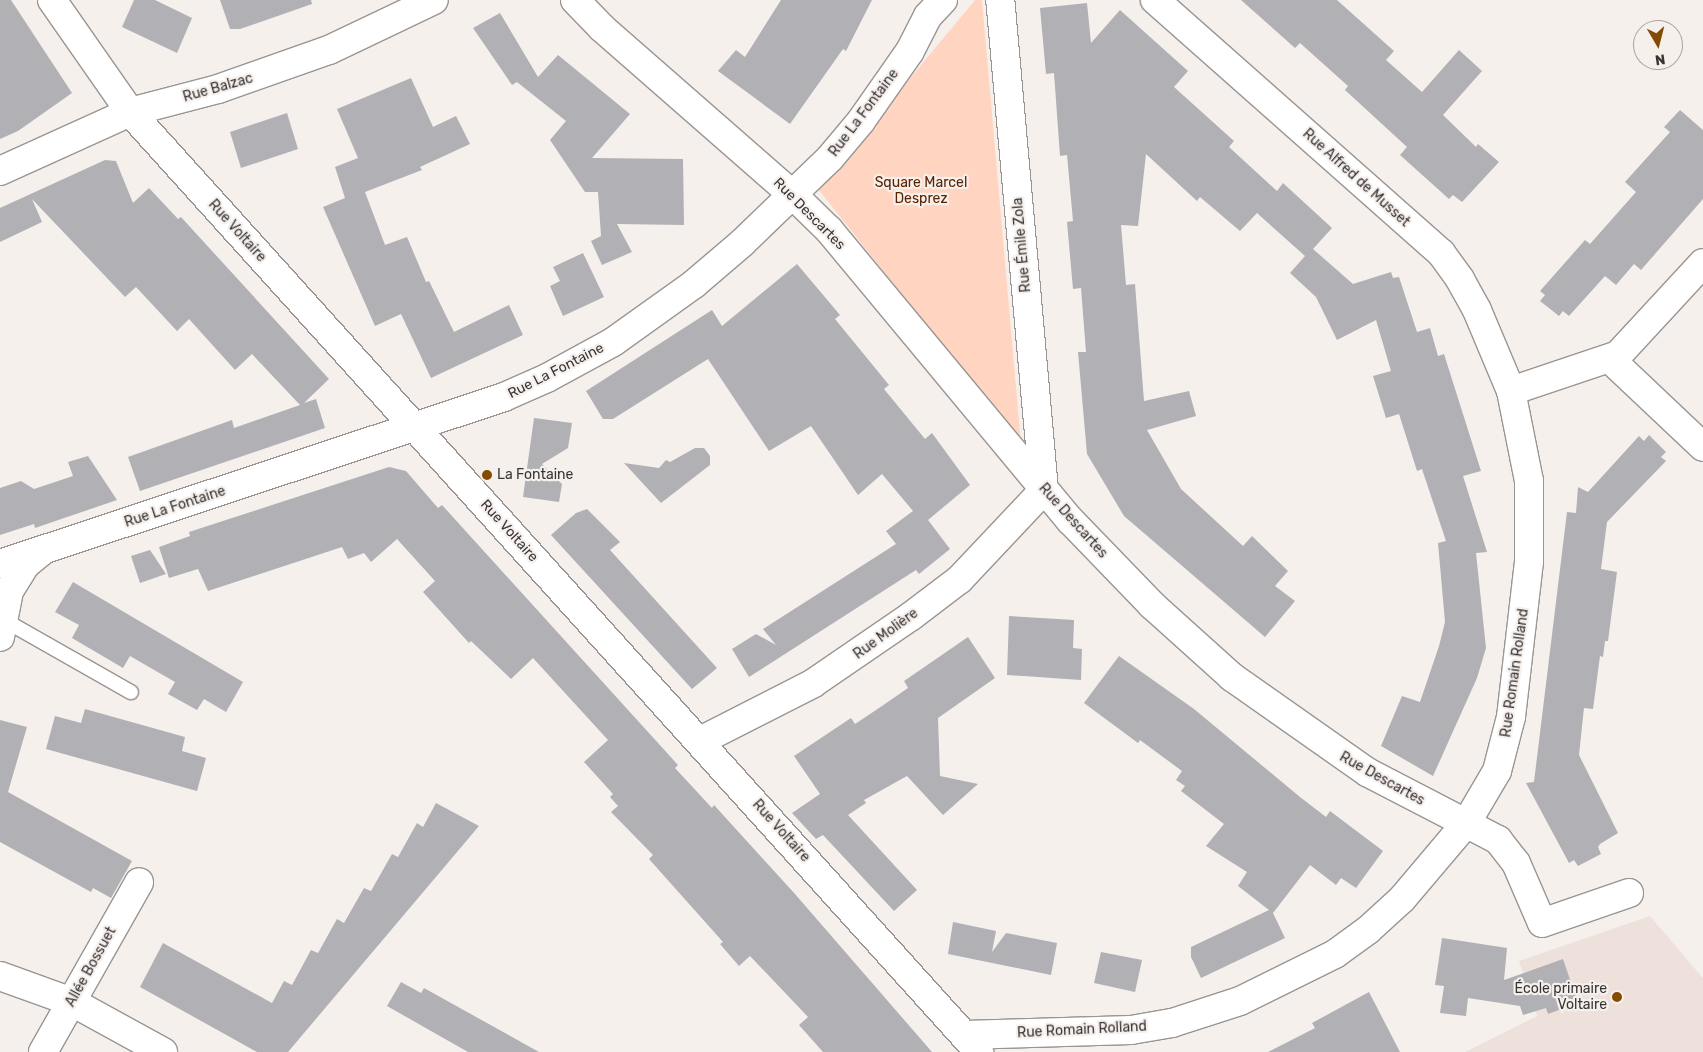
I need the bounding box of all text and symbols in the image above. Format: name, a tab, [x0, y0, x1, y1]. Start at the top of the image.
north arrow	[1633, 20, 1683, 70]
text: N	[1654, 50, 1666, 68]
street label: Rue La Fontaine	[826, 66, 902, 160]
street label: Rue Balzac	[181, 70, 255, 106]
street label: Rue Alfred de Musset	[1299, 125, 1413, 231]
street label: Rue Descartes	[770, 175, 848, 253]
park label: Square Marcel Desprez	[875, 175, 967, 208]
street label: Rue Voltaire	[205, 196, 269, 266]
street label: Rue Émile Zola	[1009, 197, 1035, 293]
street label: Rue La Fontaine	[505, 340, 607, 402]
place label: La Fontaine	[497, 467, 573, 483]
marker: La Fontaine	[481, 469, 493, 481]
street label: Rue Descartes	[1035, 480, 1111, 562]
street label: Rue La Fontaine	[122, 483, 228, 531]
street label: Rue Voltaire	[477, 496, 541, 566]
street label: Rue Molière	[850, 605, 922, 663]
street label: Rue Romain Rolland	[1498, 607, 1532, 739]
street label: Rue Descartes	[1337, 749, 1427, 809]
street label: Rue Voltaire	[749, 796, 813, 866]
street label: Allée Bossuet	[62, 924, 120, 1010]
place label: École primaire Voltaire	[1515, 981, 1607, 1014]
marker: École primaire Voltaire	[1611, 991, 1623, 1003]
street label: Rue Romain Rolland	[1017, 1018, 1147, 1042]

